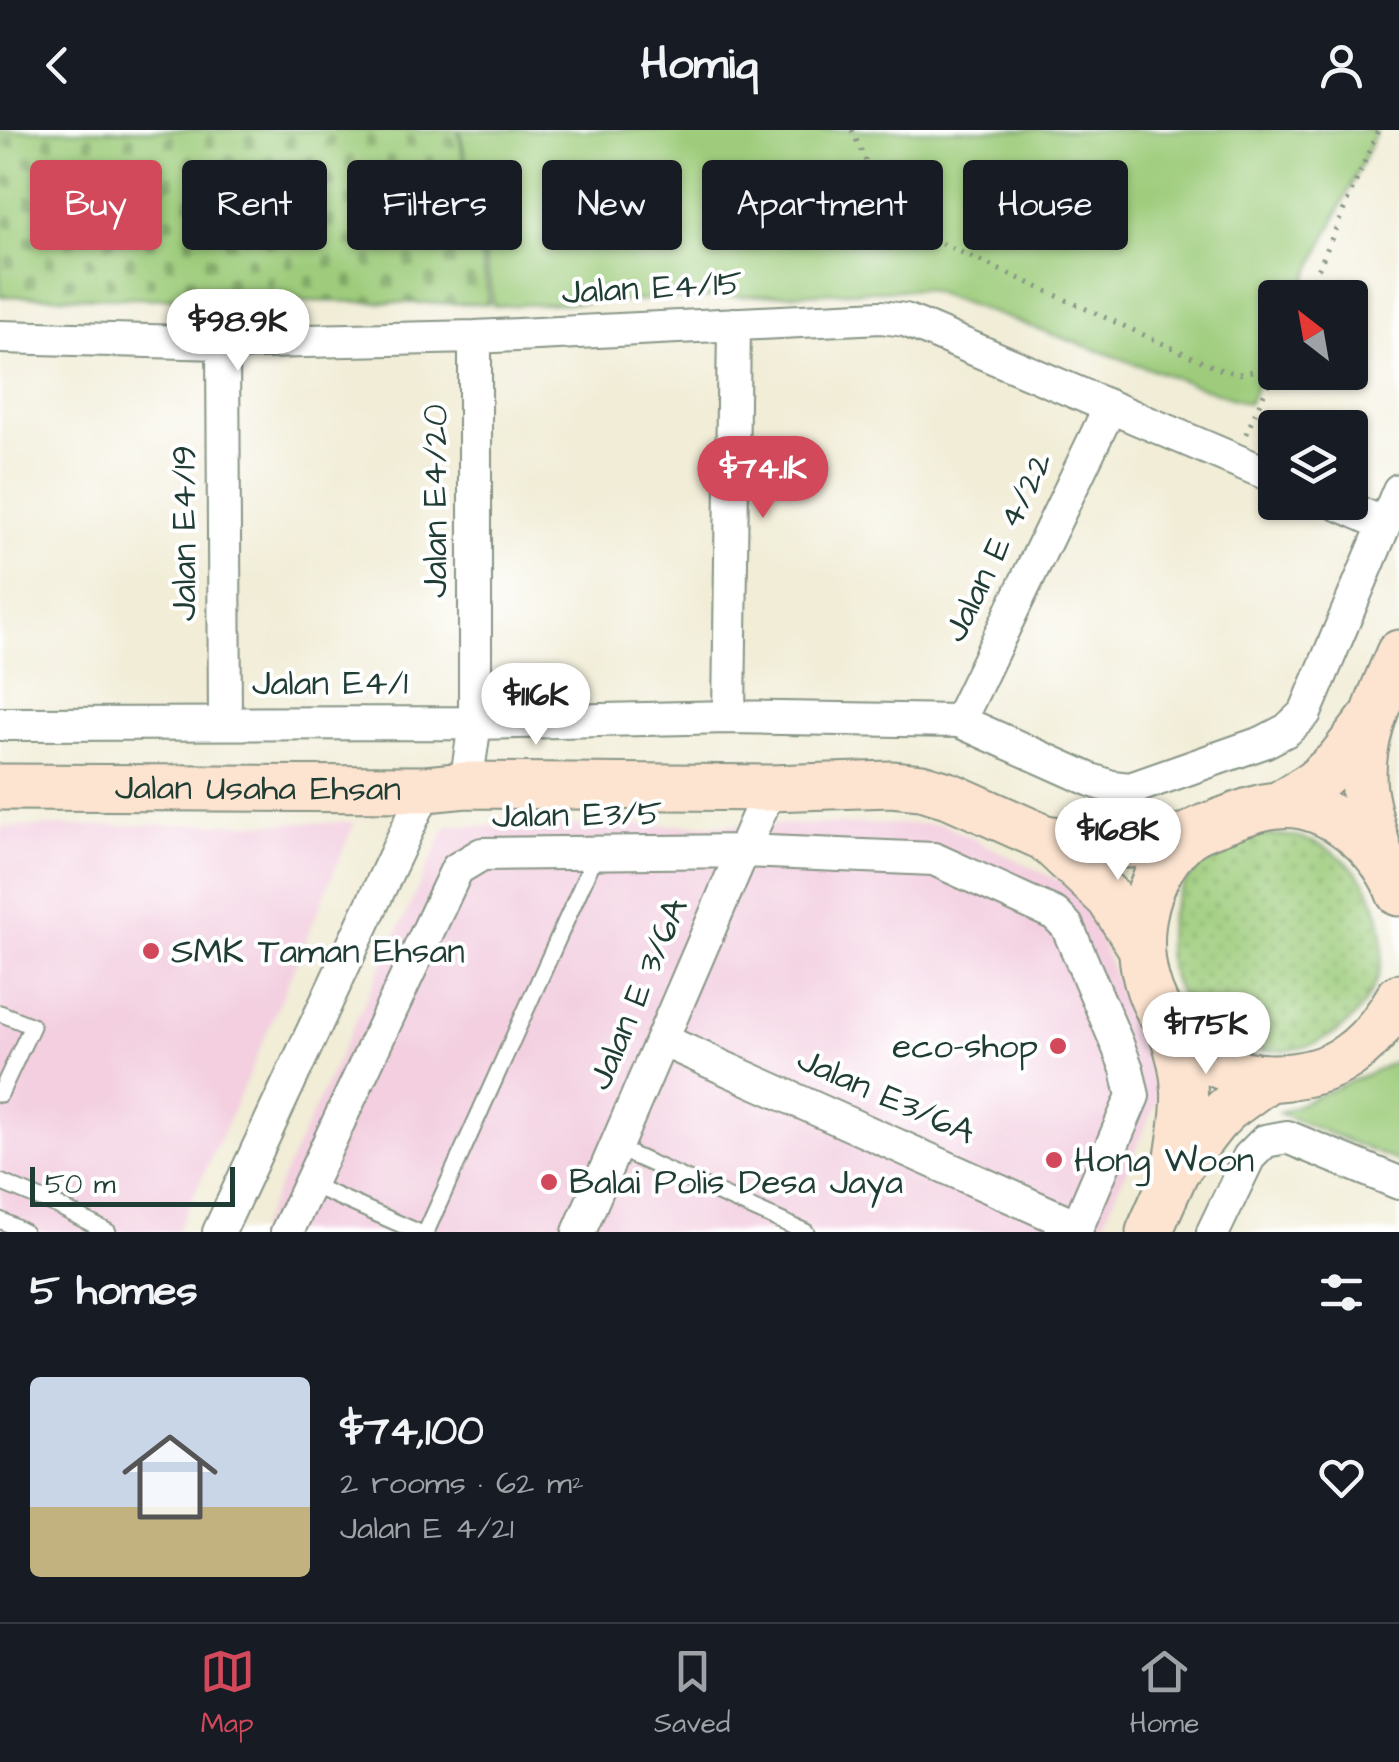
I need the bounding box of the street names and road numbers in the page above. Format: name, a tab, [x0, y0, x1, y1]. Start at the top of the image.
street label: Jalan E4/15	[560, 259, 744, 317]
street label: Jalan E4/20	[411, 404, 460, 598]
street label: Jalan E 4/22	[931, 444, 1065, 650]
street label: Jalan E4/19	[160, 445, 209, 621]
street label: Jalan E4/1	[252, 659, 408, 708]
street label: Jalan Usaha Ehsan	[115, 763, 401, 813]
street label: Jalan E3/5	[491, 789, 663, 841]
street label: Jalan E 3/6A	[576, 891, 700, 1097]
street label: Jalan E3/6A	[789, 1035, 983, 1157]

